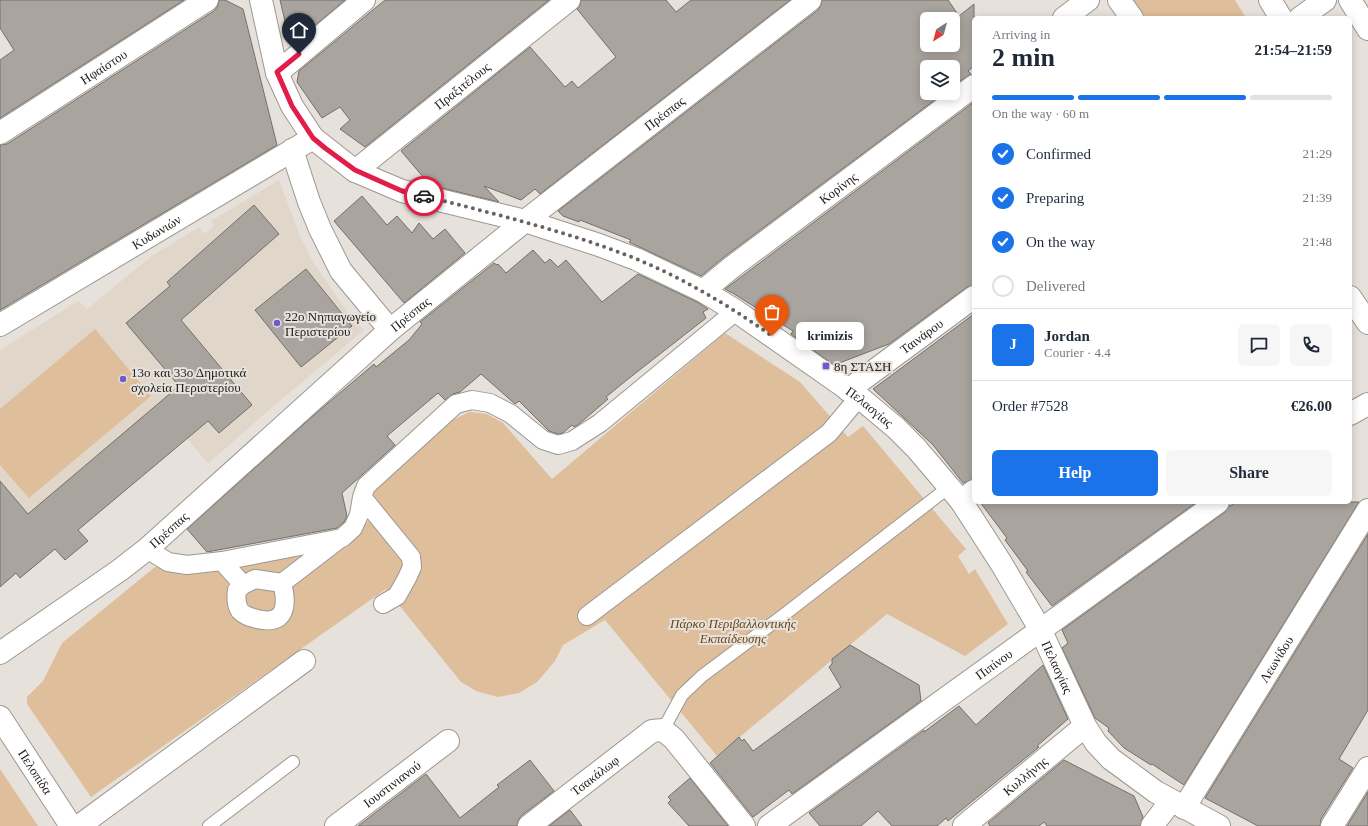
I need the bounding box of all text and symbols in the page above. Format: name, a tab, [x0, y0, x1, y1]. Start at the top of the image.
north arrow	[920, 12, 960, 52]
map controls	[920, 12, 960, 100]
pin	[282, 13, 316, 54]
icon: home	[288, 19, 310, 41]
text: Arriving in	[992, 27, 1050, 42]
text: 21:54–21:59	[1255, 42, 1332, 58]
text: 2 min	[992, 43, 1055, 72]
street label: Ηφαίστου	[77, 46, 130, 87]
street label: Πραξιτέλους	[431, 58, 494, 112]
button: layers	[920, 60, 960, 100]
street label: Πρέσπας	[641, 92, 688, 133]
text: On the way · 60 m	[992, 106, 1089, 121]
icon: check	[992, 143, 1014, 165]
text: Confirmed	[1026, 146, 1091, 162]
text: 21:29	[1302, 146, 1332, 161]
street label: Κορίνης	[816, 168, 861, 207]
courier	[404, 176, 444, 216]
icon: car	[413, 185, 435, 207]
icon: check	[992, 187, 1014, 209]
text: Preparing	[1026, 190, 1084, 206]
text: 21:39	[1302, 190, 1332, 205]
street label: Κυδωνιών	[129, 211, 184, 252]
icon: check	[992, 231, 1014, 253]
text: On the way	[1026, 234, 1095, 250]
text: 21:48	[1302, 234, 1332, 249]
text: Delivered	[1026, 278, 1085, 294]
street label: Πρέσπας	[387, 293, 434, 334]
pin	[755, 295, 789, 336]
icon: bag	[761, 301, 783, 323]
place label: 22ο Νηπιαγωγείο Περιστερίου	[285, 309, 376, 339]
street label: Ταινάρου	[897, 315, 946, 357]
marker: 22ο Νηπιαγωγείο Περιστερίου	[272, 318, 282, 328]
callout: krimizis	[796, 322, 864, 350]
button: chat	[1238, 324, 1280, 366]
button: phone	[1290, 324, 1332, 366]
text: krimizis	[807, 328, 853, 343]
text: Jordan	[1044, 328, 1090, 344]
text: J	[1009, 336, 1017, 352]
text: Courier · 4.4	[1044, 345, 1111, 360]
place label: 8η ΣΤΑΣΗ	[834, 359, 891, 374]
marker: 8η ΣΤΑΣΗ	[821, 361, 831, 371]
place label: 13ο και 33ο Δημοτικά σχολεία Περιστερίου	[131, 365, 247, 395]
marker: 13ο και 33ο Δημοτικά σχολεία Περιστερίου	[118, 374, 128, 384]
street label: Πελασγίας	[843, 383, 897, 431]
text: Order #7528	[992, 398, 1068, 414]
text: €26.00	[1291, 398, 1332, 414]
button: Help	[992, 450, 1158, 496]
button: Share	[1166, 450, 1332, 496]
street label: Πρέσπας	[146, 508, 192, 551]
park label: Πάρκο Περιβαλλοντικής Εκπαίδευσης	[669, 616, 797, 646]
street label: Λεωνίδου	[1256, 633, 1296, 685]
street label: Πελασγίας	[1039, 638, 1077, 696]
street label: Πιπίνου	[972, 646, 1015, 682]
street label: Πελοπίδα	[15, 746, 56, 797]
street label: Τσακάλωφ	[568, 752, 622, 798]
street label: Κυλλήνης	[1000, 752, 1051, 798]
street label: Ιουστινιανού	[360, 757, 423, 810]

